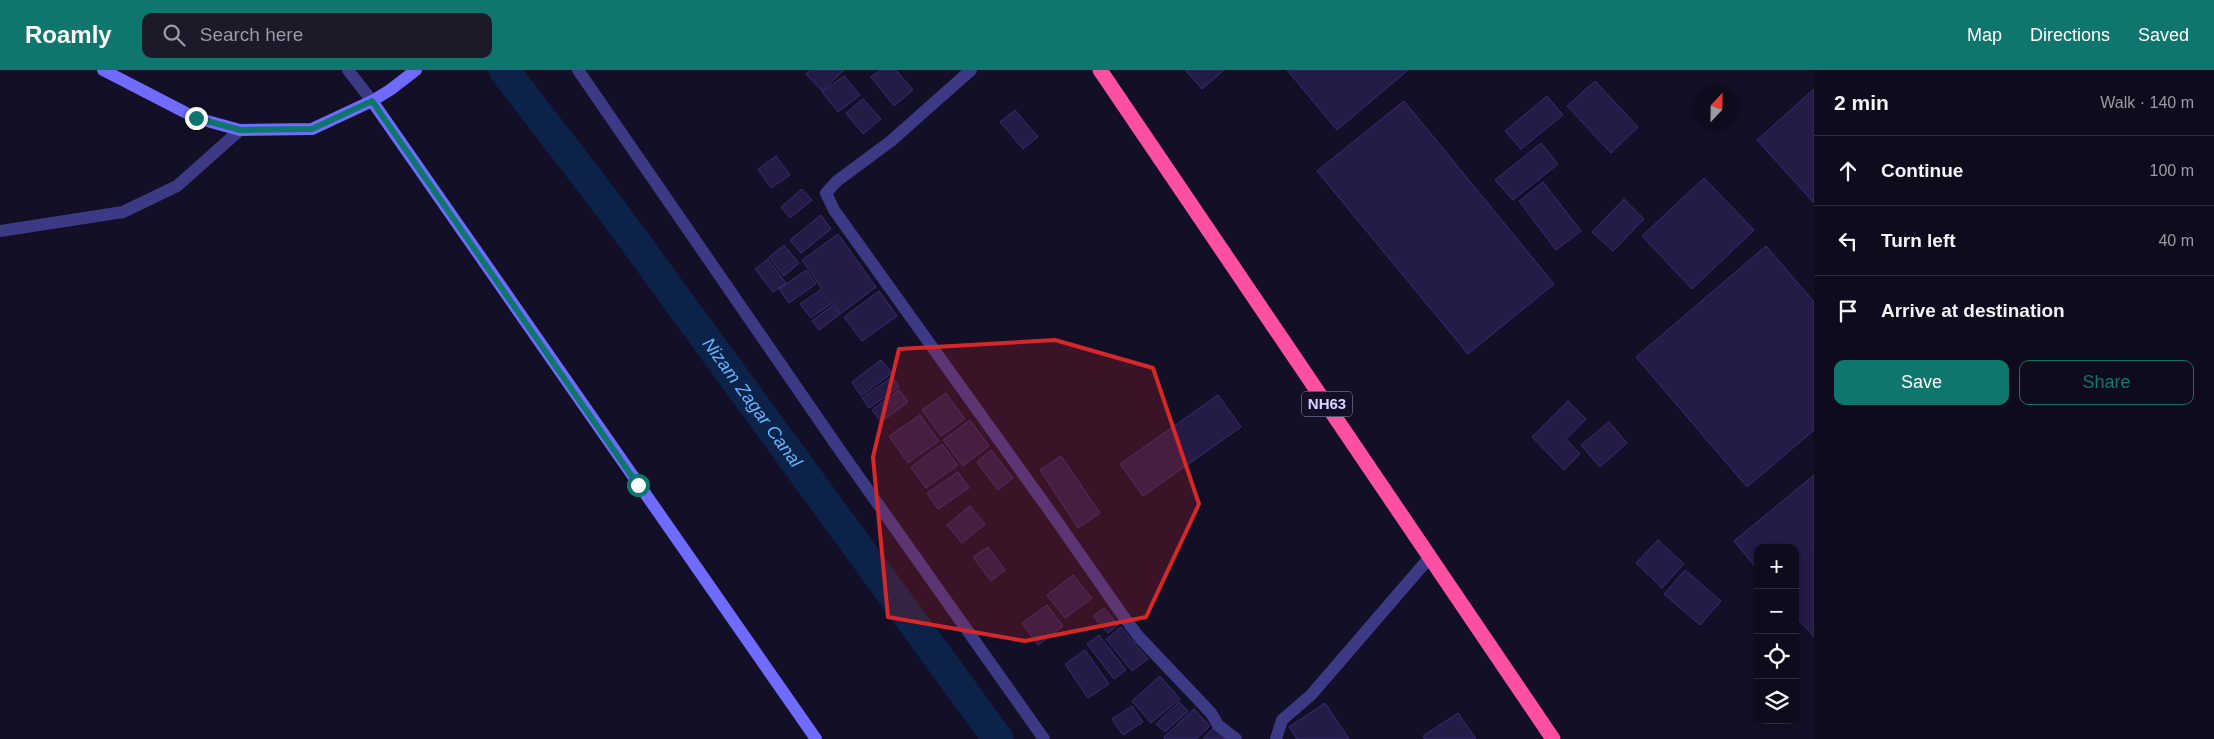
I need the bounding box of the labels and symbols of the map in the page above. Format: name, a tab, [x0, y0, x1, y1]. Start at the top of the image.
north arrow	[1694, 85, 1739, 130]
route end	[185, 107, 208, 130]
water label: Nizam Zagar Canal	[698, 334, 807, 472]
road number: NH63	[1302, 392, 1352, 416]
route start	[627, 474, 650, 497]

